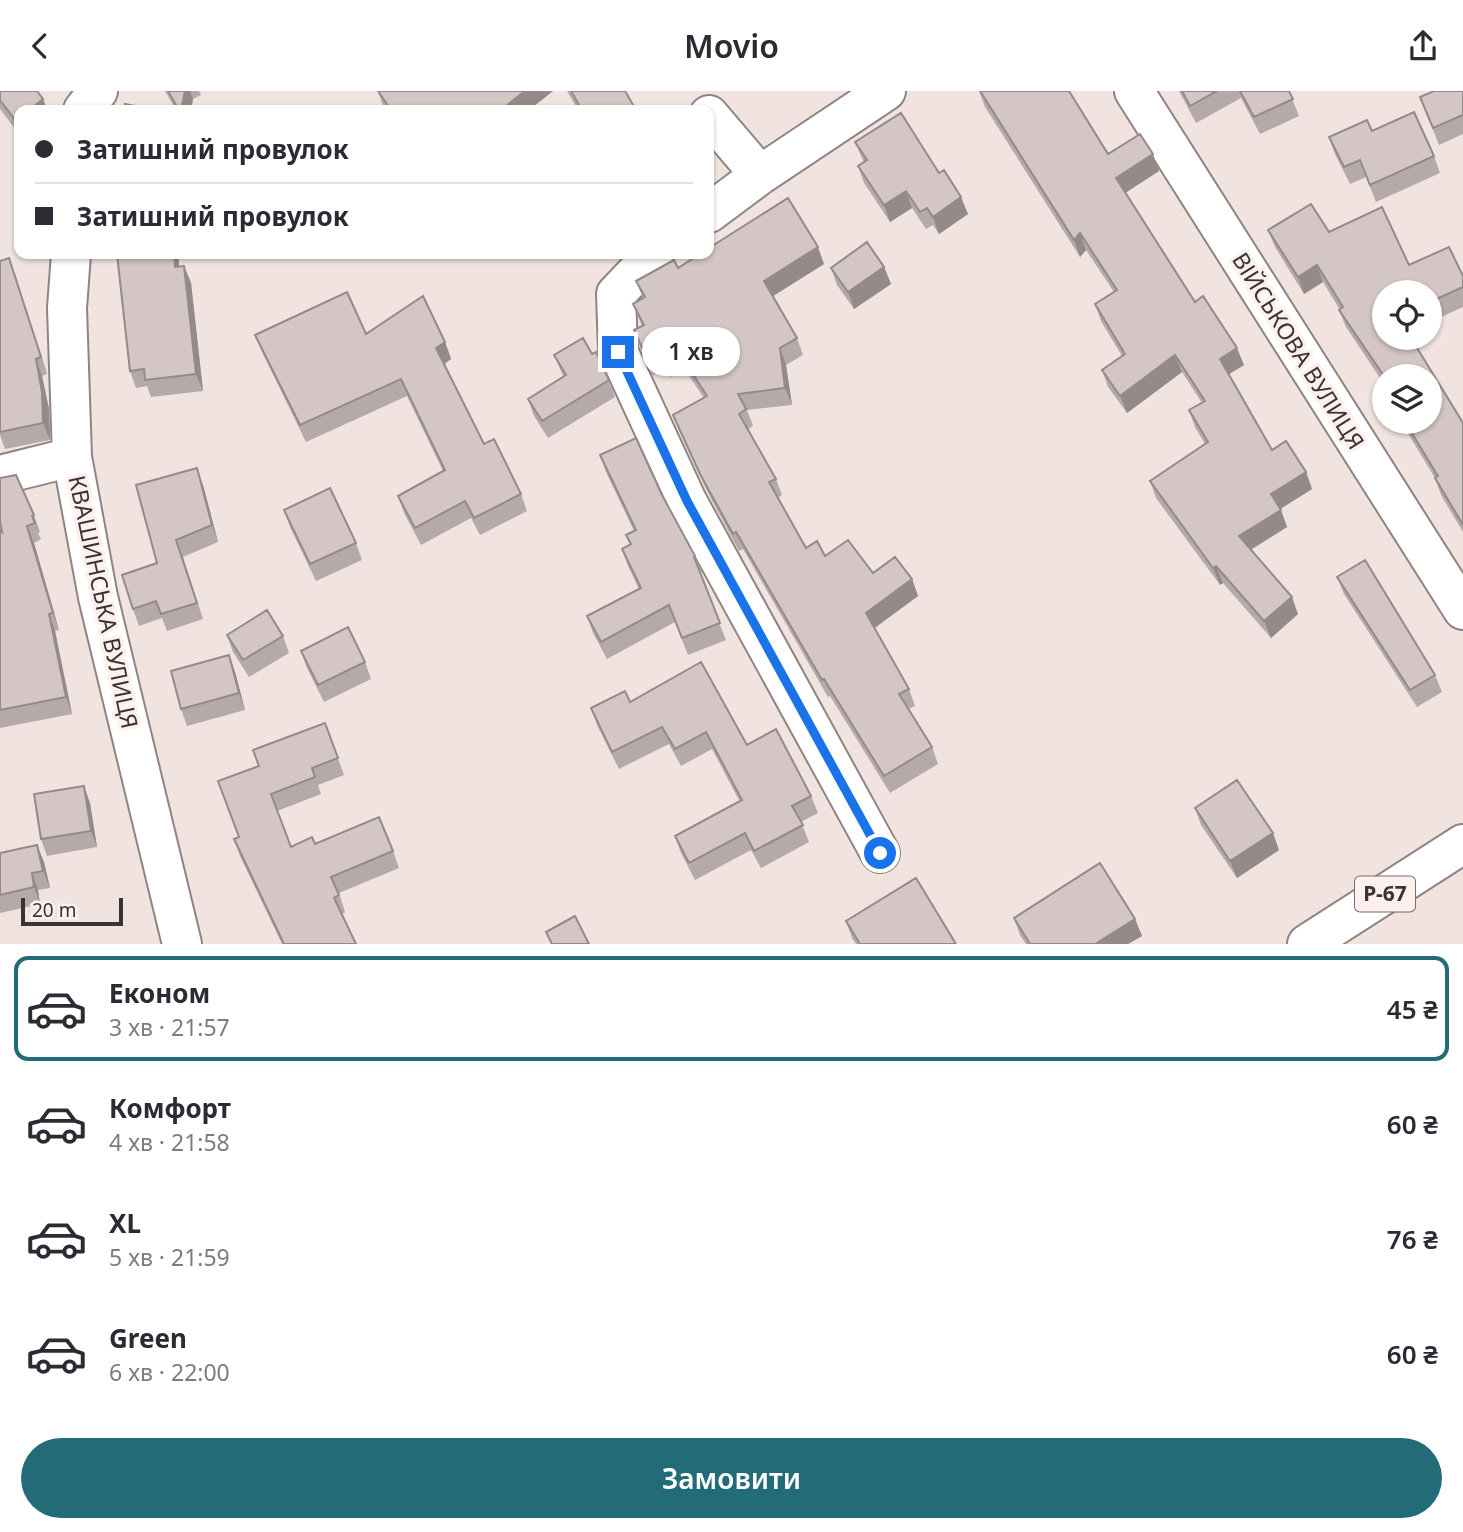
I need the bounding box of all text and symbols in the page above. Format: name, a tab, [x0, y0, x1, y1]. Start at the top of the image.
text: Movio	[684, 24, 779, 67]
icon: back	[21, 27, 59, 65]
icon: share	[1404, 27, 1442, 65]
text: Затишний провулок	[77, 131, 349, 167]
text: Затишний провулок	[77, 198, 349, 234]
street label: ВІЙСЬКОВА ВУЛИЦЯ	[1225, 246, 1373, 455]
map controls	[1372, 280, 1442, 434]
button: locate	[1372, 280, 1442, 350]
callout: 1 хв	[642, 327, 740, 377]
text: 1 хв	[668, 335, 714, 367]
route end	[602, 336, 634, 368]
button: layers	[1372, 364, 1442, 434]
street label: КВАШИНСЬКА ВУЛИЦЯ	[61, 472, 146, 731]
route start	[864, 837, 896, 869]
road number: Р-67	[1355, 877, 1415, 911]
scale bar	[21, 895, 122, 927]
text: 20 m	[32, 897, 76, 923]
text: Економ	[109, 975, 210, 1011]
icon: car	[25, 977, 88, 1040]
text: 45 ₴	[1387, 991, 1438, 1027]
text: 3 хв · 21:57	[109, 1011, 230, 1043]
text: Комфорт	[109, 1090, 231, 1126]
icon: car	[25, 1092, 88, 1155]
text: 60 ₴	[1387, 1106, 1438, 1142]
text: 4 хв · 21:58	[109, 1126, 230, 1158]
text: XL	[109, 1205, 141, 1241]
icon: car	[25, 1207, 88, 1270]
text: 76 ₴	[1387, 1221, 1438, 1257]
text: 5 хв · 21:59	[109, 1241, 230, 1273]
text: Green	[109, 1320, 187, 1356]
icon: car	[25, 1322, 88, 1385]
text: 60 ₴	[1387, 1336, 1438, 1372]
text: 6 хв · 22:00	[109, 1356, 230, 1388]
button: Замовити	[21, 1438, 1442, 1518]

